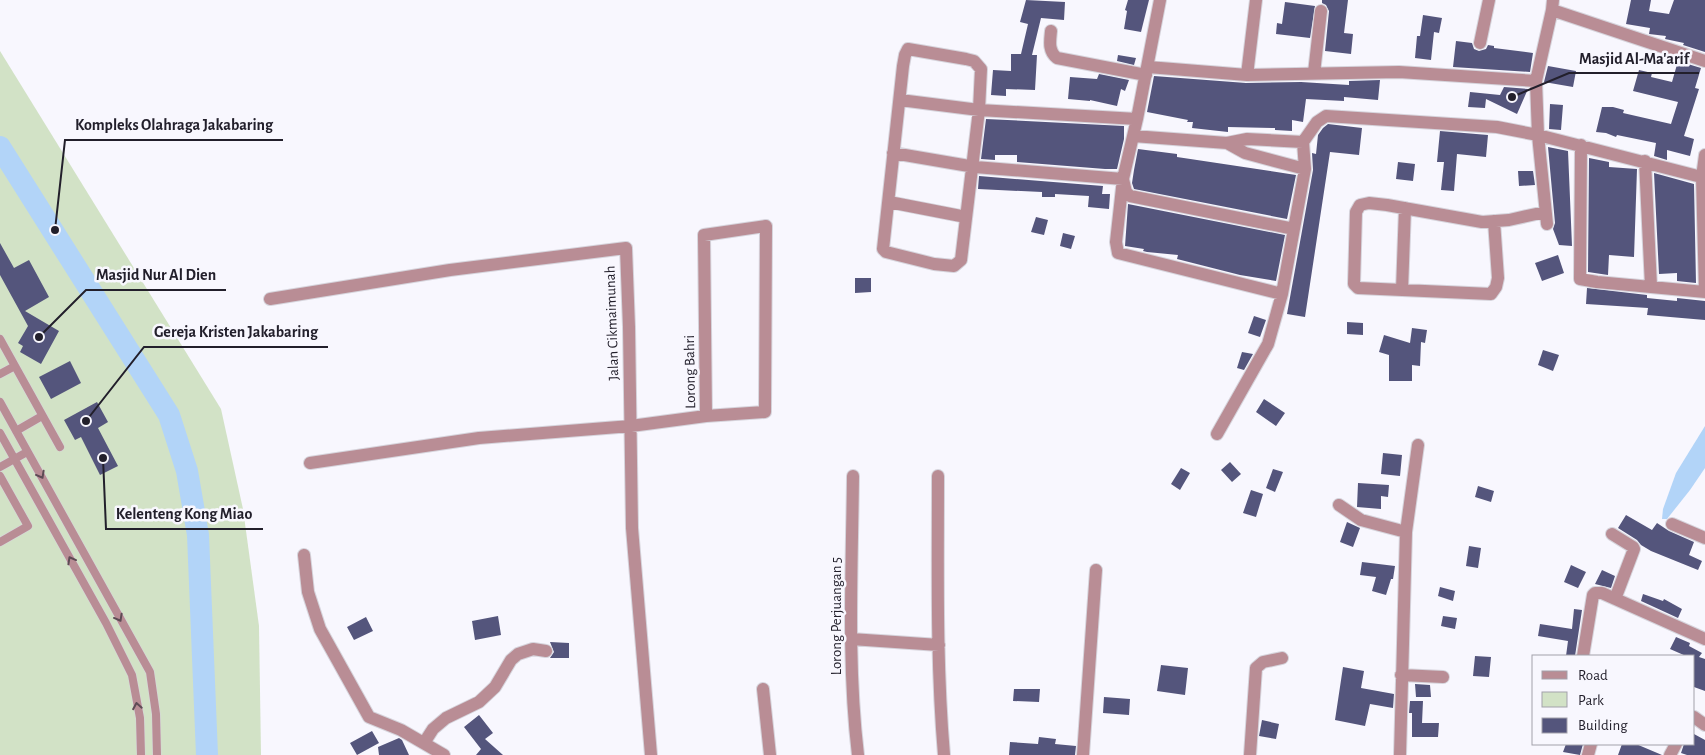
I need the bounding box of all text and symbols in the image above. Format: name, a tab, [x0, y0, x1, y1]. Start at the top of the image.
callout: Masjid Al-Ma'arif	[1569, 42, 1699, 73]
text: Masjid Al-Ma'arif	[1579, 51, 1691, 68]
callout: Kompleks Olahraga Jakabaring	[65, 109, 283, 140]
text: Kompleks Olahraga Jakabaring	[75, 117, 274, 133]
callout: Masjid Nur Al Dien	[86, 259, 226, 290]
street label: Jalan Cikmaimunah	[603, 265, 621, 381]
text: Masjid Nur Al Dien	[96, 267, 216, 284]
callout: Gereja Kristen Jakabaring	[144, 316, 328, 347]
text: Gereja Kristen Jakabaring	[154, 324, 319, 341]
street label: Lorong Bahri	[682, 335, 698, 409]
one-way arrow	[34, 470, 44, 479]
callout: Kelenteng Kong Miao	[106, 498, 263, 529]
text: Kelenteng Kong Miao	[116, 506, 252, 522]
one-way arrow	[67, 556, 77, 565]
street label: Lorong Perjuangan 5	[829, 557, 844, 675]
one-way arrow	[113, 612, 123, 621]
legend	[1532, 655, 1695, 745]
text: Road	[1578, 668, 1608, 683]
text: Park	[1578, 693, 1604, 708]
one-way arrow	[133, 702, 143, 711]
text: Building	[1578, 718, 1628, 733]

